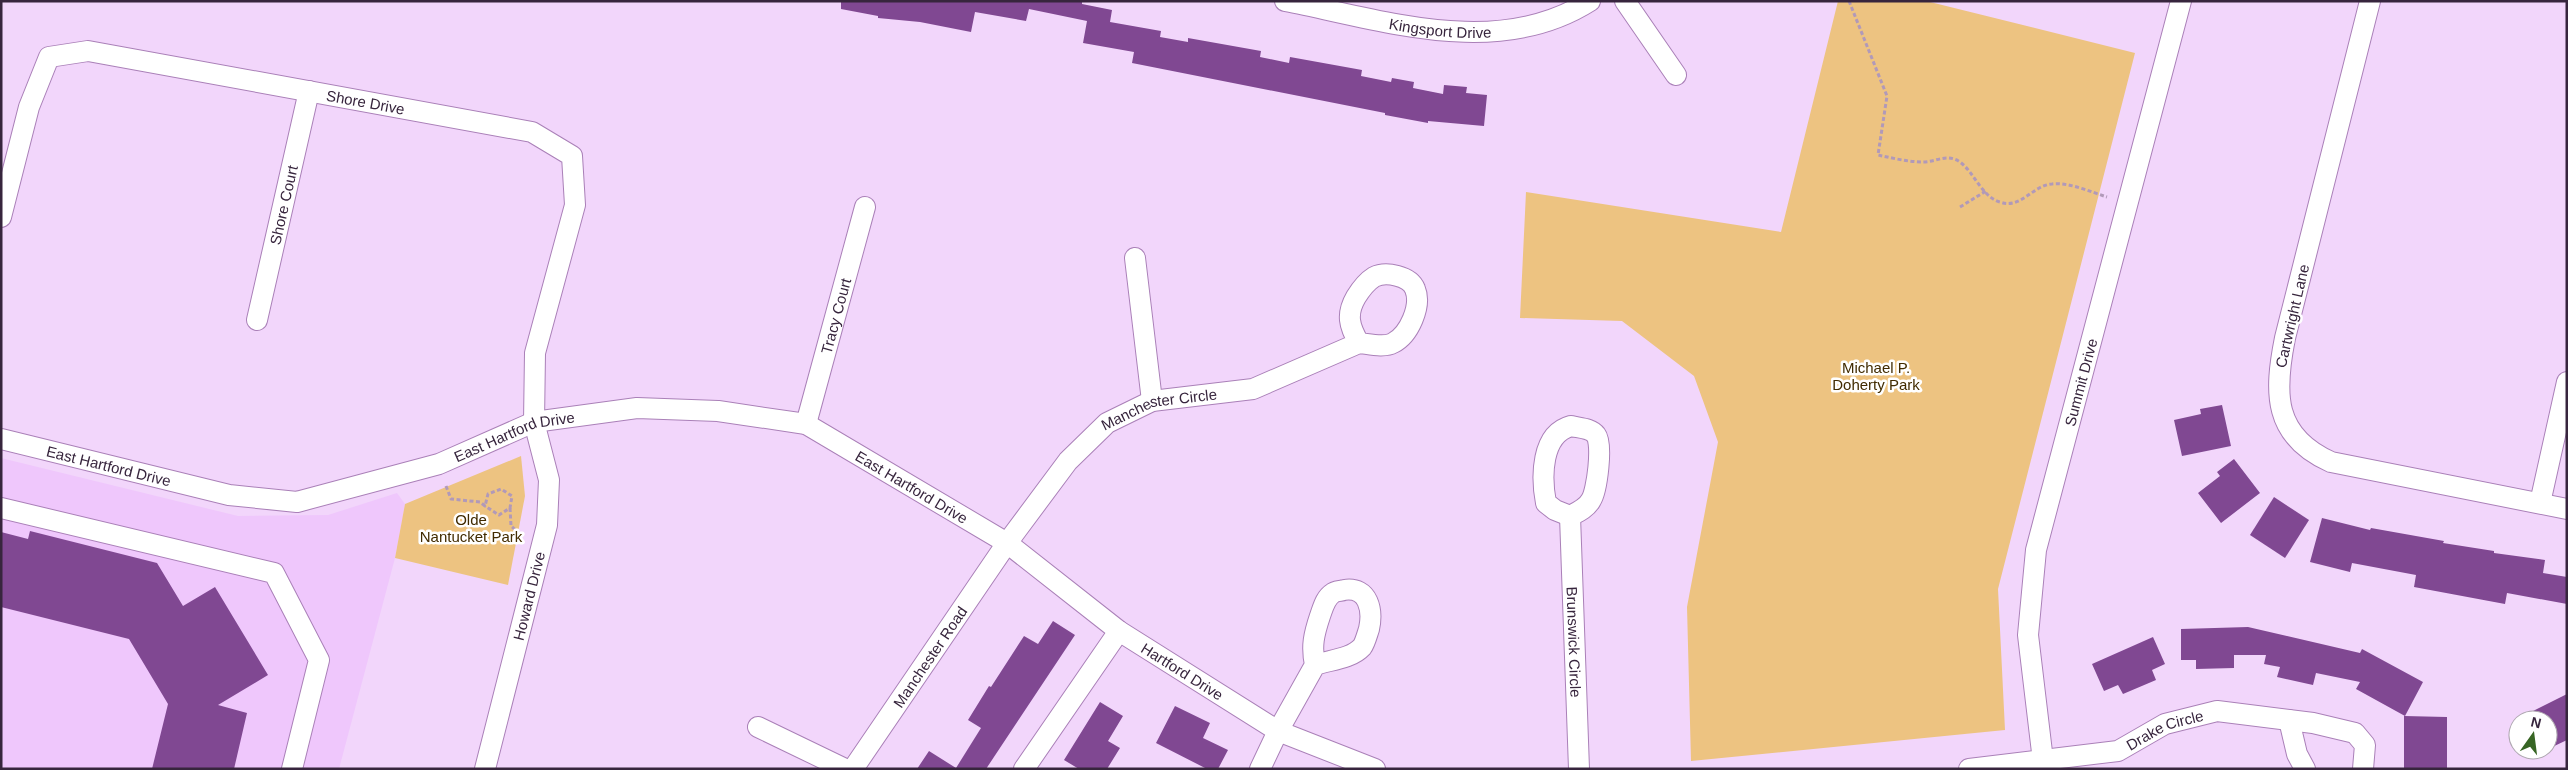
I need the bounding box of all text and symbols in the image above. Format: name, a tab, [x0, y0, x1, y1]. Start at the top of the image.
street label: Kingsport Drive	[1388, 15, 1492, 40]
street label: Shore Drive	[325, 86, 406, 117]
street label: Shore Court	[266, 163, 301, 246]
street label: Cartwright Lane	[2272, 262, 2312, 370]
street label: Tracy Court	[817, 275, 854, 356]
street label: Summit Drive	[2061, 336, 2100, 428]
park label: Michael P. Doherty Park	[1832, 359, 1920, 393]
street label: Manchester Circle	[1098, 385, 1218, 433]
street label: East Hartford Drive	[451, 408, 576, 465]
street label: East Hartford Drive	[45, 442, 173, 489]
street label: East Hartford Drive	[853, 447, 971, 527]
park label: Olde Nantucket Park	[420, 511, 523, 545]
street label: Howard Drive	[510, 550, 548, 642]
street label: Brunswick Circle	[1564, 586, 1585, 698]
street label: Manchester Road	[889, 603, 970, 710]
street label: Hartford Drive	[1138, 639, 1227, 703]
street label: Drake Circle	[2123, 706, 2205, 753]
north arrow	[2508, 710, 2558, 760]
text: N	[2529, 713, 2543, 731]

